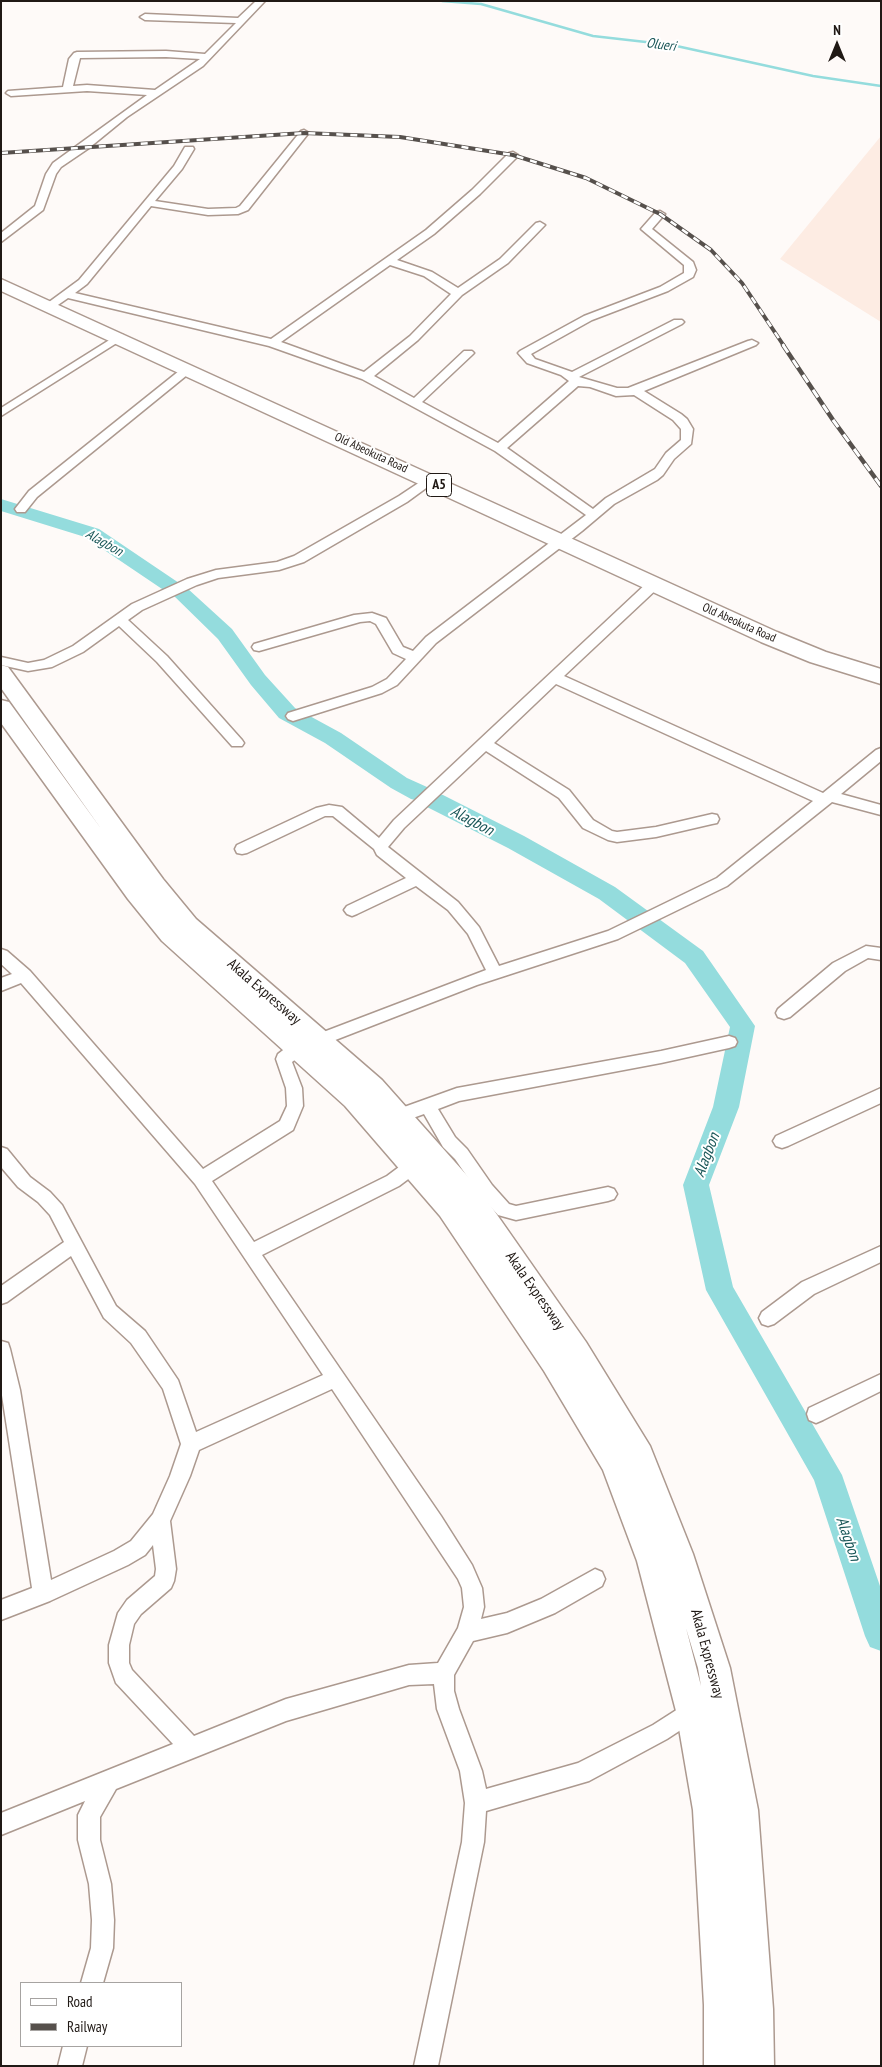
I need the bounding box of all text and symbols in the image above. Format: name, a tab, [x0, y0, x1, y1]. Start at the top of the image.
north arrow	[812, 20, 862, 70]
text: N	[833, 21, 841, 39]
water label: Olueri	[645, 35, 677, 55]
street label: Old Abeokuta Road	[332, 430, 410, 476]
road number: A5	[426, 474, 452, 496]
water label: Alagbon	[83, 526, 125, 560]
street label: Old Abeokuta Road	[700, 600, 778, 646]
water label: Alagbon	[447, 802, 497, 840]
street label: Akala Expressway	[224, 955, 304, 1029]
water label: Alagbon	[690, 1130, 724, 1180]
street label: Akala Expressway	[501, 1248, 569, 1334]
water label: Alagbon	[832, 1514, 864, 1564]
street label: Akala Expressway	[686, 1607, 728, 1701]
legend	[20, 1982, 182, 2047]
text: Road	[67, 1992, 93, 2011]
text: Railway	[67, 2017, 107, 2036]

